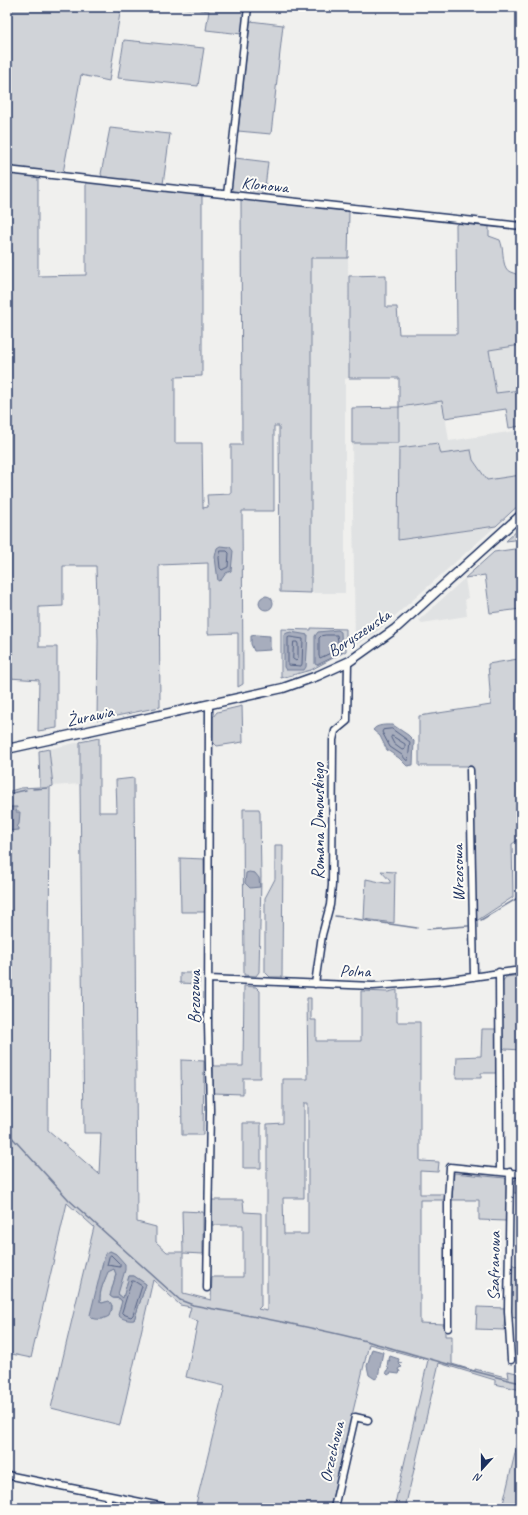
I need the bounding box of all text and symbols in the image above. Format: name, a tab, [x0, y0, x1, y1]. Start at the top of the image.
street label: Klonowa	[241, 172, 291, 198]
street label: Boryszewska	[324, 603, 396, 662]
street label: Żurawia	[65, 700, 117, 731]
street label: Romana Dmowskiego	[308, 762, 329, 879]
street label: Wrzosowa	[447, 842, 469, 902]
street label: Polna	[339, 960, 372, 982]
street label: Brzozowa	[184, 968, 205, 1024]
street label: Szafranowa	[483, 1230, 505, 1301]
street label: Orzechowa	[315, 1418, 350, 1484]
north arrow	[462, 1449, 502, 1489]
text: N	[471, 1470, 484, 1486]

